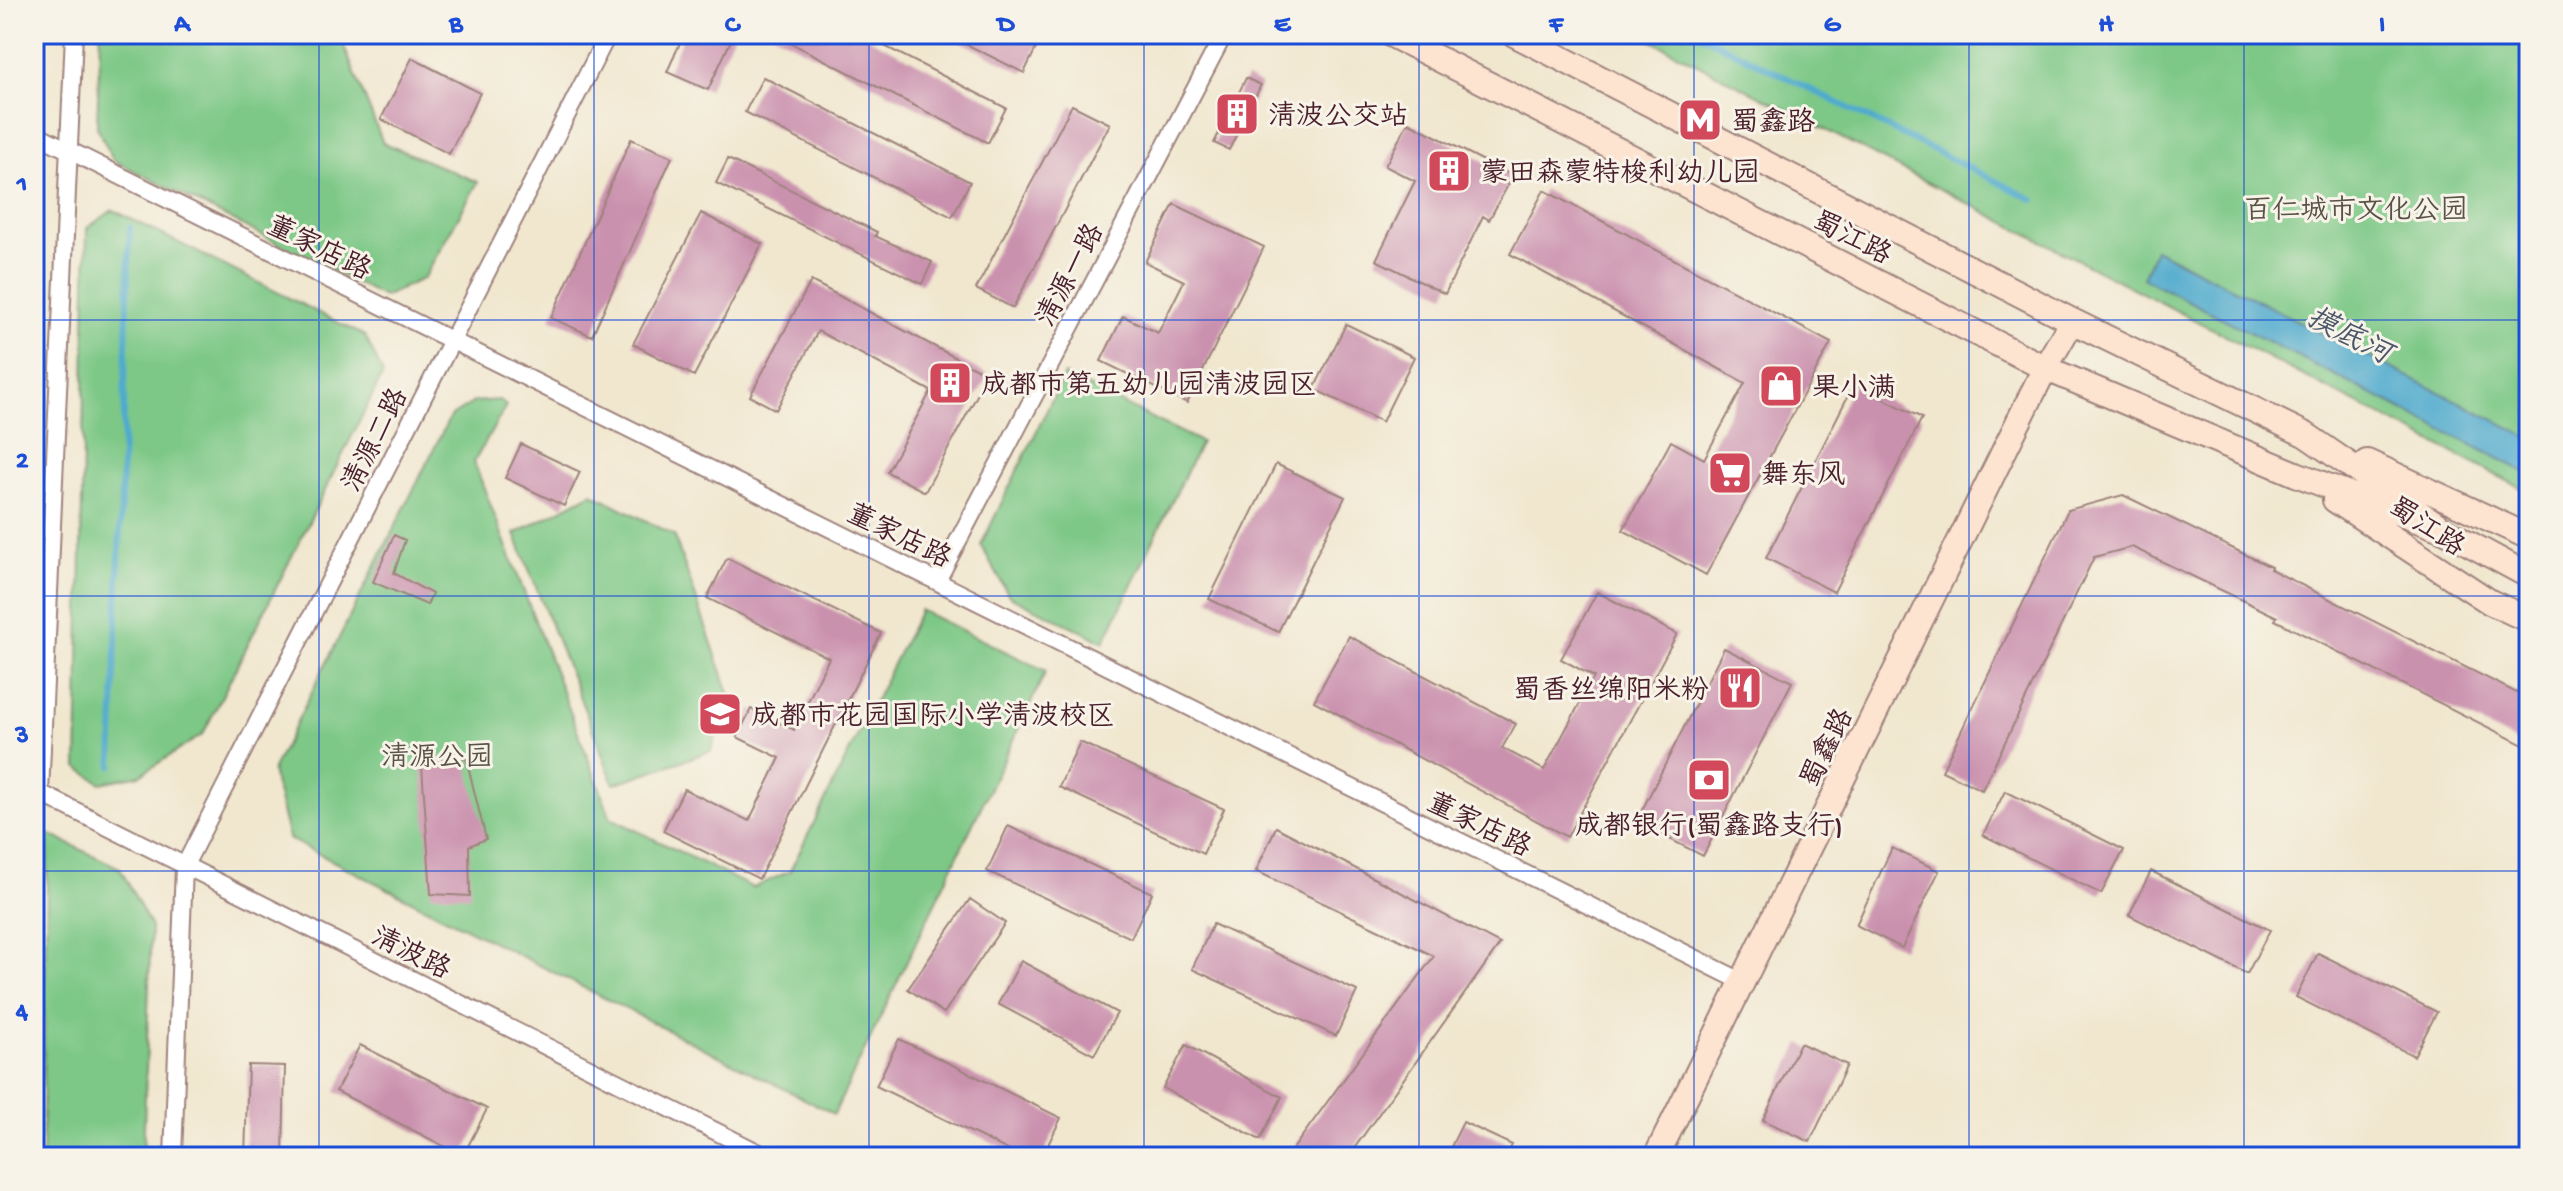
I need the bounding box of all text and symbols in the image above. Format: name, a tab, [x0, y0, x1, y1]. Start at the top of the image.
text: A	[173, 11, 191, 42]
text: B	[448, 11, 464, 42]
text: C	[725, 11, 742, 42]
text: D	[996, 11, 1016, 42]
text: E	[1274, 11, 1292, 42]
text: F	[1548, 11, 1564, 42]
text: G	[1824, 11, 1842, 42]
text: H	[2099, 11, 2115, 42]
text: I	[2379, 11, 2385, 42]
building icon: 清波公交站	[1213, 90, 1261, 138]
metro station icon: 蜀鑫路	[1676, 96, 1724, 144]
place label: 清波公交站	[1268, 100, 1408, 135]
place label: 蜀鑫路	[1731, 106, 1815, 141]
building icon: 蒙田森蒙特梭利幼儿园	[1425, 147, 1473, 195]
place label: 蒙田森蒙特梭利幼儿园	[1480, 157, 1760, 192]
text: 1	[16, 171, 27, 202]
park label: 百仁城市文化公园	[2244, 195, 2468, 229]
street label: 蜀江路	[1806, 204, 1897, 274]
street label: 董家店路	[260, 209, 376, 289]
street label: 清源一路	[1029, 218, 1113, 333]
water label: 摸底河	[2300, 300, 2401, 376]
building icon: 成都市第五幼儿园清波园区	[926, 359, 974, 407]
shop icon: 果小满	[1757, 362, 1805, 410]
place label: 成都市第五幼儿园清波园区	[981, 369, 1317, 404]
place label: 果小满	[1812, 373, 1896, 407]
street label: 清源二路	[335, 383, 417, 498]
text: 2	[16, 447, 29, 478]
supermarket icon: 舞东风	[1706, 449, 1754, 497]
place label: 舞东风	[1761, 459, 1845, 494]
street label: 蜀江路	[2381, 490, 2471, 565]
street label: 董家店路	[840, 497, 956, 577]
restaurant icon: 蜀香丝绵阳米粉	[1716, 664, 1764, 712]
place label: 蜀香丝绵阳米粉	[1513, 675, 1709, 709]
school or university icon: 成都市花园国际小学清波校区	[696, 690, 744, 738]
place label: 成都市花园国际小学清波校区	[751, 700, 1115, 735]
street label: 蜀鑫路	[1794, 703, 1862, 794]
text: 3	[14, 722, 29, 753]
park label: 清源公园	[381, 741, 493, 776]
bank icon: 成都银行(蜀鑫路支行)	[1685, 756, 1733, 804]
street label: 董家店路	[1420, 786, 1536, 866]
place label: 成都银行(蜀鑫路支行)	[1575, 810, 1843, 845]
street label: 清波路	[365, 920, 456, 988]
text: 4	[15, 998, 29, 1029]

